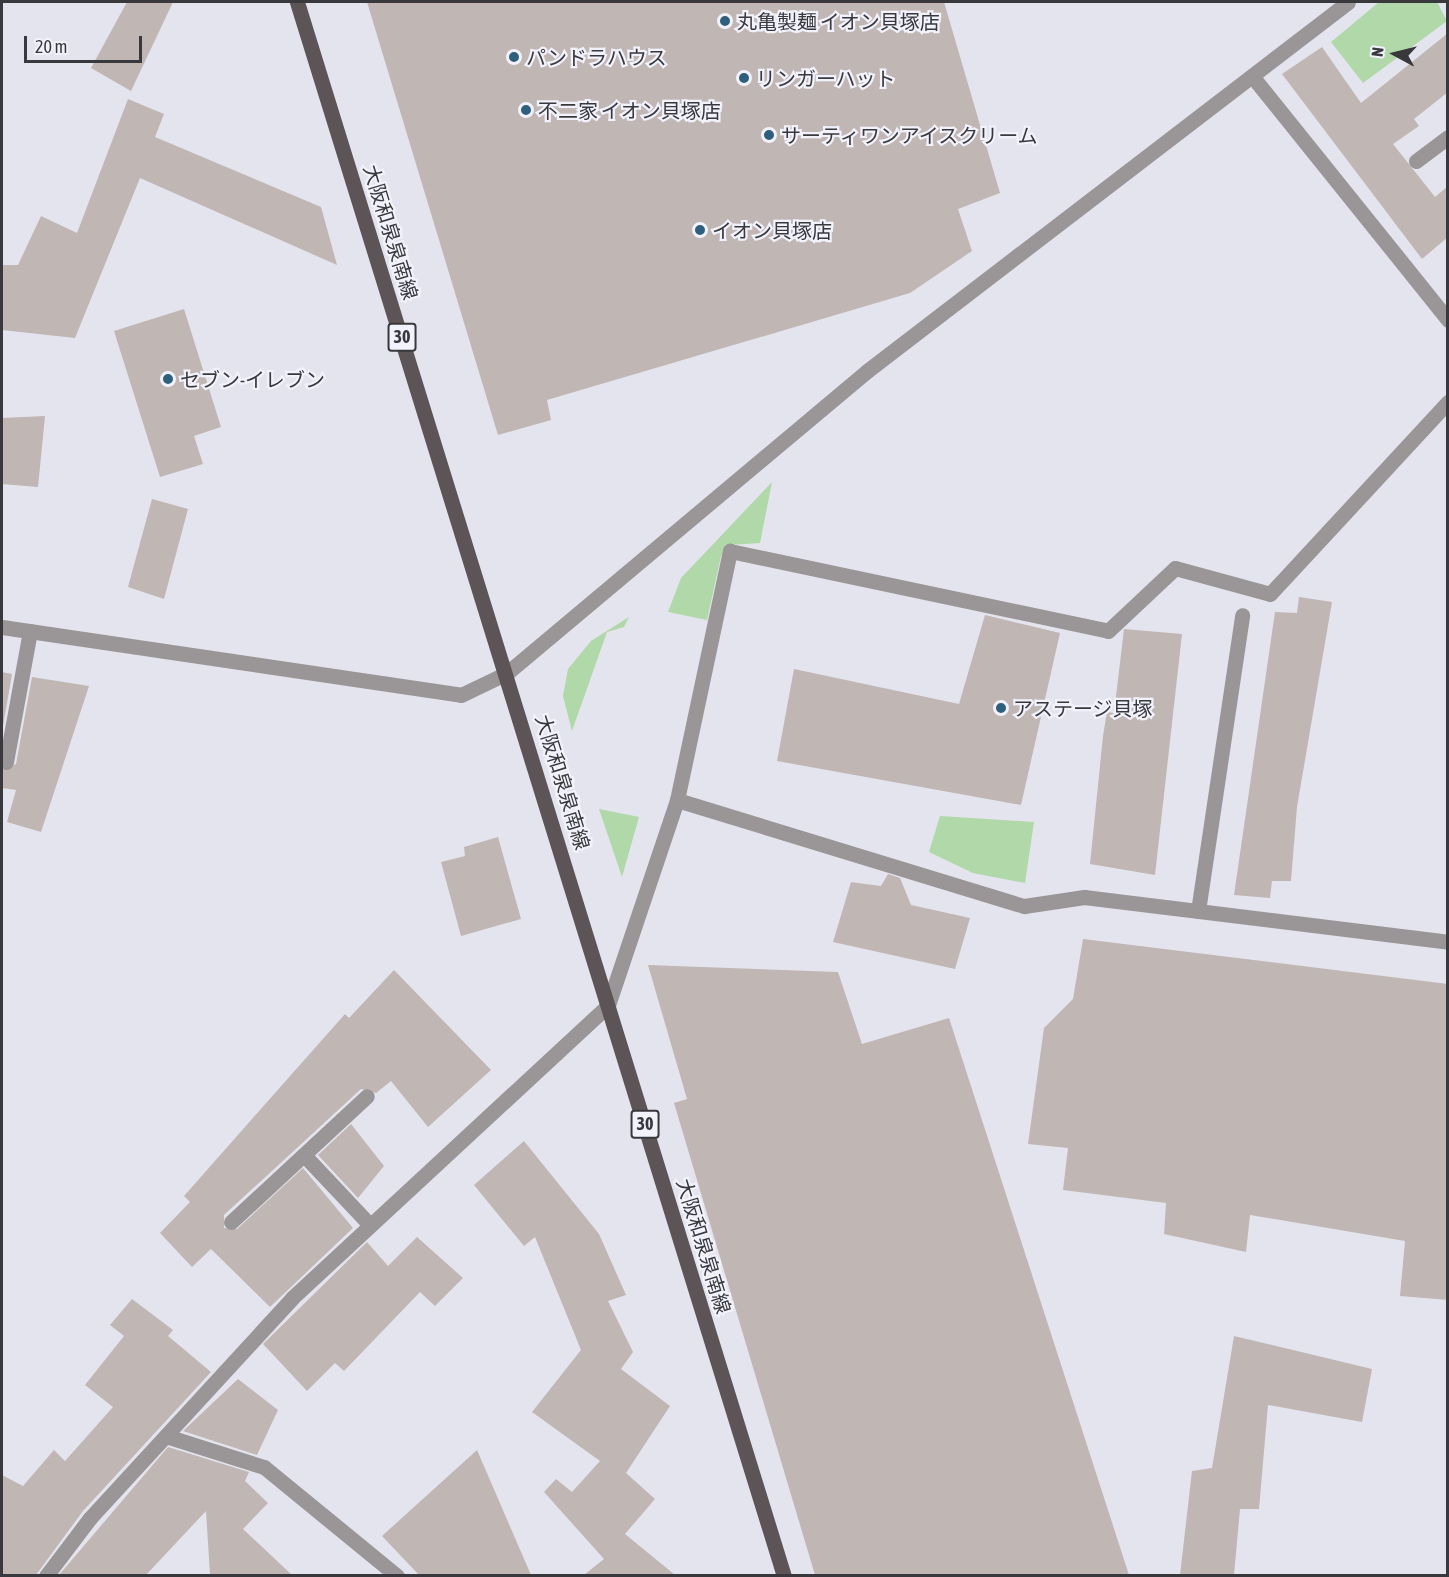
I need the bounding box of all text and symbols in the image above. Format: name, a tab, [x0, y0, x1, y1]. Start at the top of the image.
place label: 丸亀製麺 イオン貝塚店	[737, 9, 940, 33]
marker: 丸亀製麺 イオン貝塚店	[718, 14, 732, 28]
scale bar	[27, 24, 146, 62]
north arrow	[1365, 24, 1425, 84]
text: 20 m	[35, 36, 67, 57]
place label: パンドラハウス	[526, 45, 666, 69]
text: N	[1368, 46, 1387, 58]
marker: パンドラハウス	[507, 50, 521, 64]
place label: リンガーハット	[756, 66, 896, 90]
marker: リンガーハット	[737, 71, 751, 85]
place label: 不二家 イオン貝塚店	[538, 98, 721, 122]
marker: 不二家 イオン貝塚店	[519, 103, 533, 117]
place label: サーティワンアイスクリーム	[781, 123, 1041, 147]
marker: サーティワンアイスクリーム	[762, 128, 776, 142]
street label: 大阪和泉泉南線	[359, 162, 423, 302]
place label: イオン貝塚店	[712, 218, 832, 242]
marker: イオン貝塚店	[693, 223, 707, 237]
road number: 30	[387, 322, 417, 352]
place label: セブン-イレブン	[180, 367, 325, 391]
marker: セブン-イレブン	[161, 372, 175, 386]
place label: アステージ貝塚	[1013, 696, 1153, 720]
marker: アステージ貝塚	[994, 701, 1008, 715]
street label: 大阪和泉泉南線	[531, 712, 595, 852]
road number: 30	[630, 1109, 660, 1139]
street label: 大阪和泉泉南線	[672, 1176, 736, 1316]

